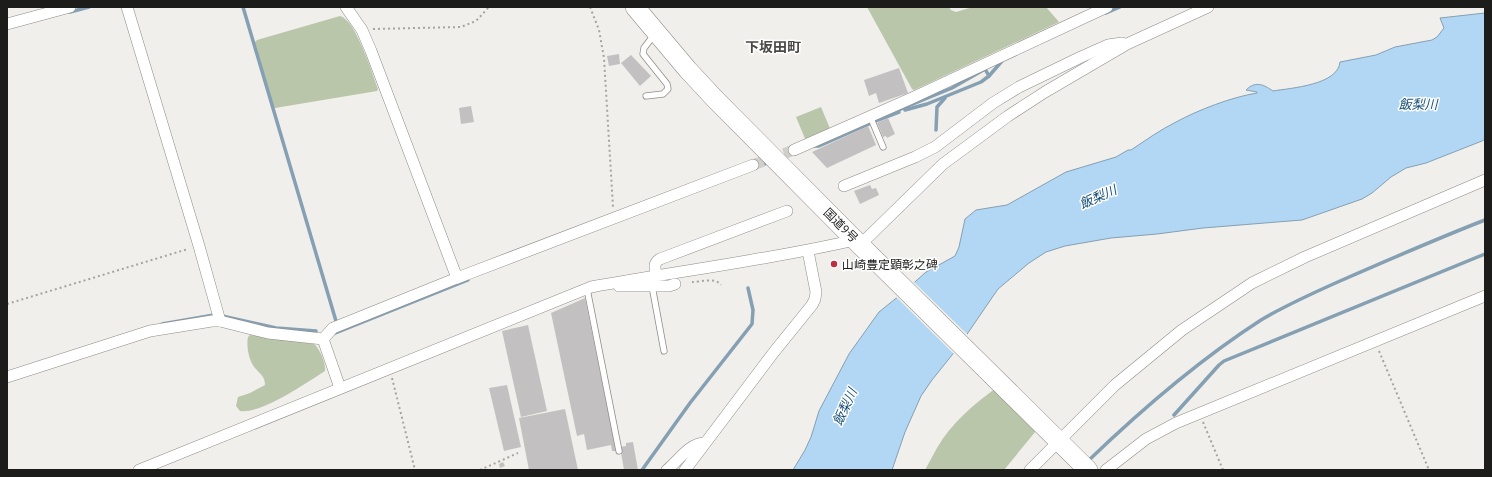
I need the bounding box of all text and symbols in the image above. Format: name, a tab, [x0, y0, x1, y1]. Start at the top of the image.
district label: 下坂田町	[745, 38, 801, 56]
water label: 飯梨川	[1398, 96, 1439, 113]
water label: 飯梨川	[1077, 180, 1121, 213]
street label: 国道9号	[821, 205, 861, 245]
place label: 山崎豊定顕彰之碑	[842, 257, 938, 272]
marker: 山崎豊定顕彰之碑	[829, 259, 839, 269]
water label: 飯梨川	[829, 384, 862, 428]

